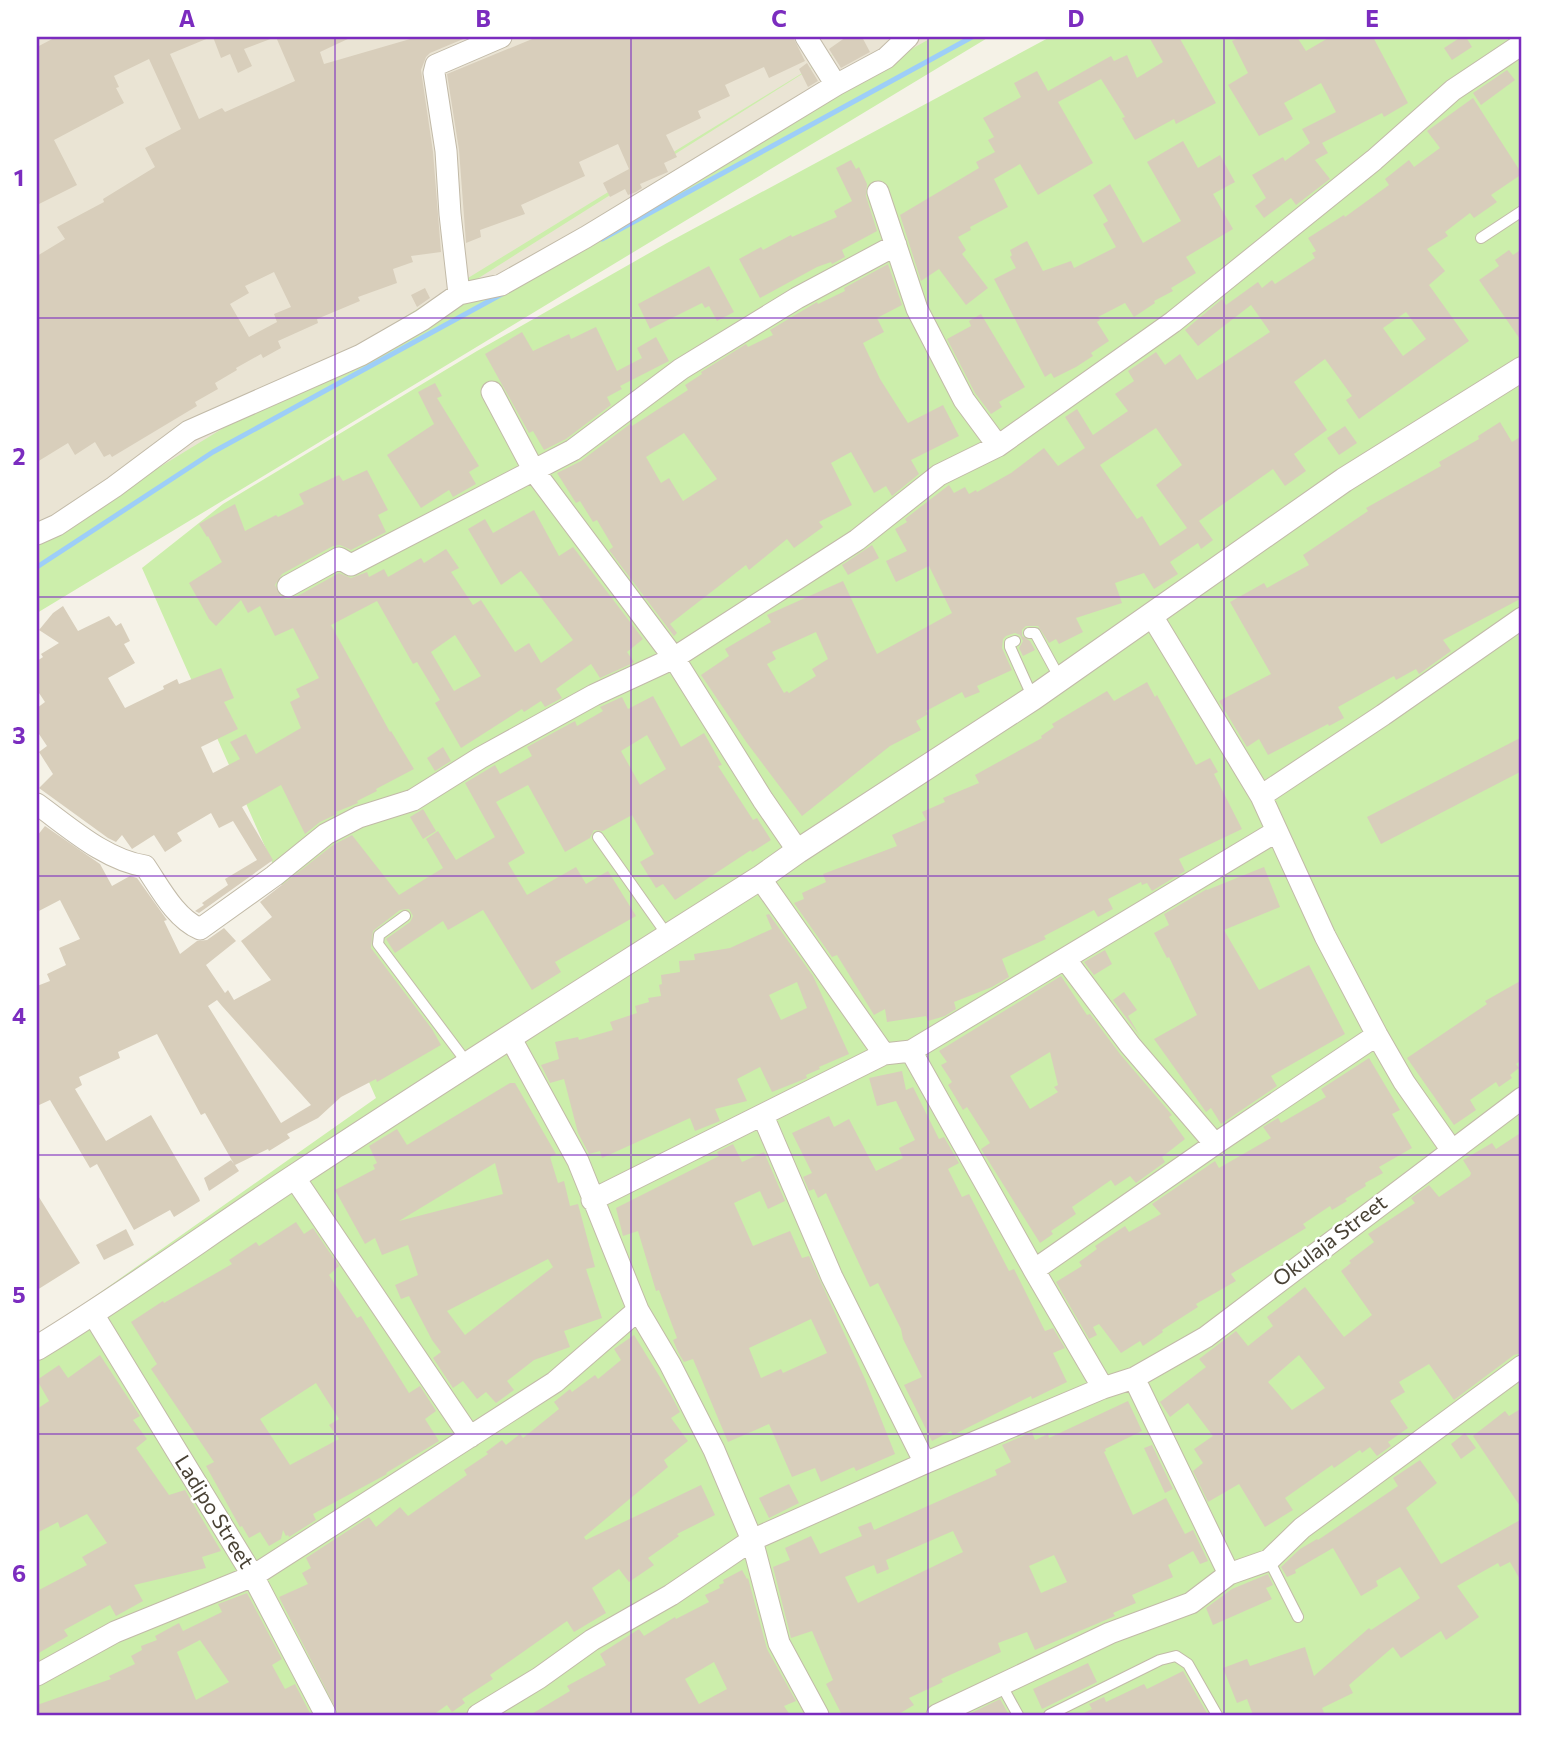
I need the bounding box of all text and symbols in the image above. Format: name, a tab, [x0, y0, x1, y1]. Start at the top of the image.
text: A	[179, 4, 196, 32]
text: B	[475, 4, 491, 32]
text: C	[771, 4, 787, 32]
text: D	[1068, 4, 1085, 32]
text: E	[1365, 4, 1379, 32]
text: 1	[14, 163, 24, 191]
text: 2	[12, 442, 26, 470]
text: 3	[12, 721, 26, 749]
text: 4	[12, 1001, 26, 1029]
street label: Okulaja Street	[1267, 1189, 1391, 1291]
text: 5	[12, 1280, 26, 1308]
street label: Ladipo Street	[171, 1450, 260, 1572]
text: 6	[12, 1559, 26, 1587]

